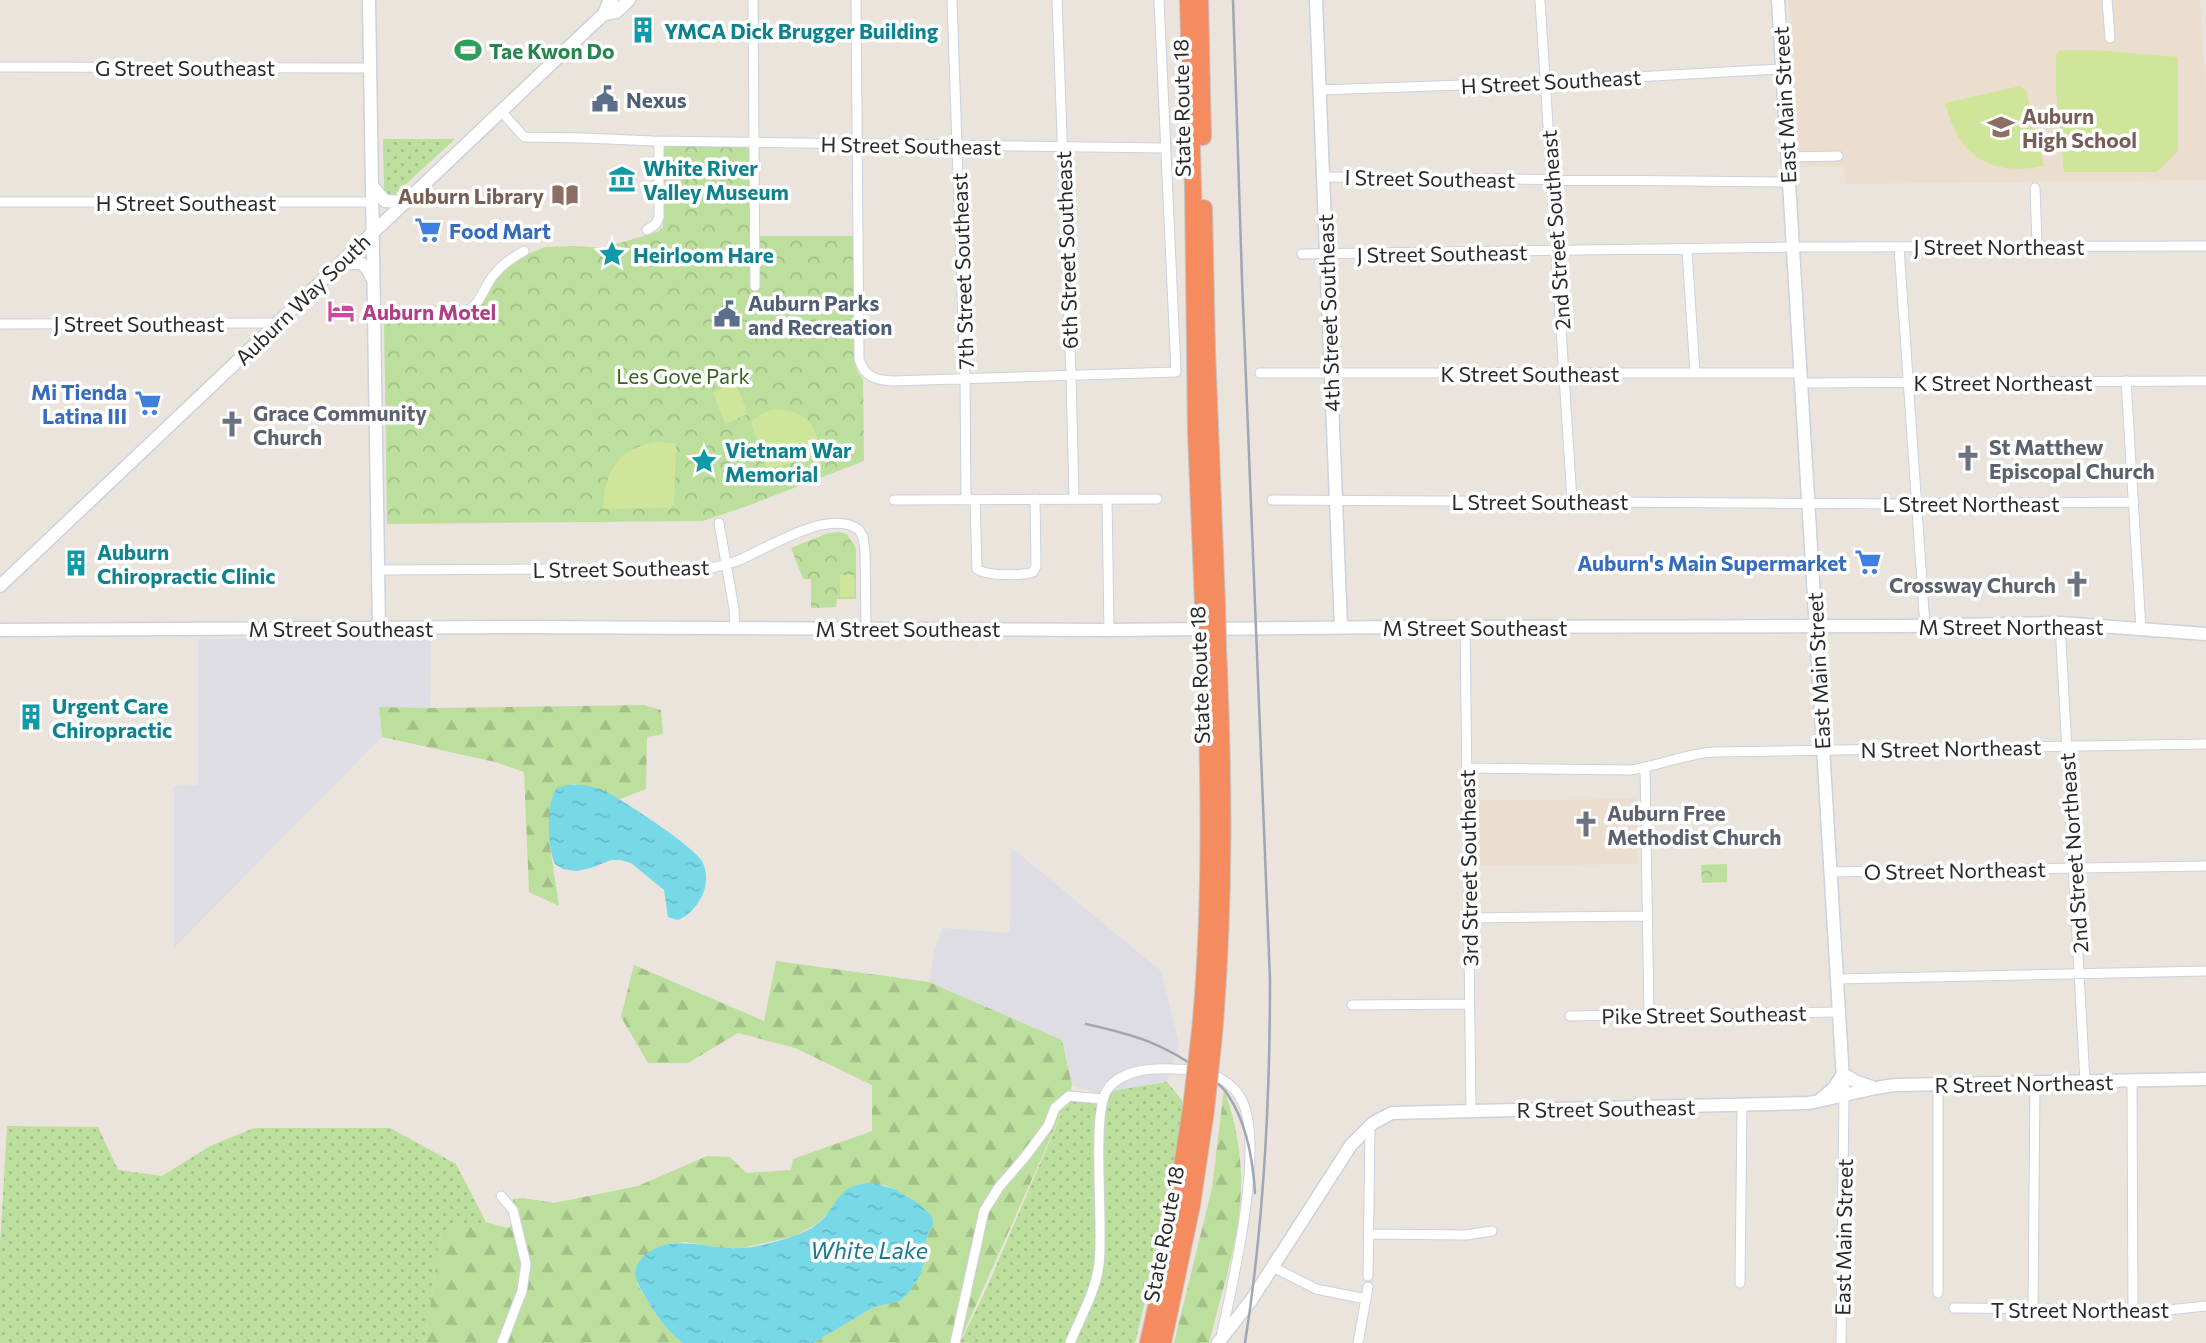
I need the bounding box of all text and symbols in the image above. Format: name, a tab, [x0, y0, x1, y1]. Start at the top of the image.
building icon: YMCA Dick Brugger Building	[628, 15, 658, 45]
place label: YMCA Dick Brugger Building	[664, 18, 939, 43]
street label: East Main Street	[1767, 26, 1801, 184]
sports icon: Tae Kwon Do	[453, 35, 483, 65]
place label: Tae Kwon Do	[489, 38, 615, 63]
street label: State Route 18	[1167, 39, 1195, 177]
street label: G Street Southeast	[95, 55, 275, 80]
street label: H Street Southeast	[1460, 64, 1642, 98]
public building icon: Nexus	[590, 84, 620, 114]
place label: Nexus	[626, 87, 687, 112]
place label: Auburn High School	[2022, 103, 2137, 152]
school or university icon: Auburn High School	[1986, 112, 2016, 142]
street label: 2nd Street Southeast	[1536, 129, 1574, 331]
street label: H Street Southeast	[821, 131, 1001, 159]
street label: 6th Street Southeast	[1050, 151, 1082, 349]
place label: White River Valley Museum	[643, 155, 789, 204]
museum icon: White River Valley Museum	[607, 164, 637, 194]
street label: I Street Southeast	[1344, 164, 1516, 192]
street label: 7th Street Southeast	[946, 172, 978, 370]
library icon: Auburn Library	[550, 180, 580, 210]
place label: Auburn Library	[398, 183, 544, 208]
street label: H Street Southeast	[96, 190, 276, 215]
street label: 4th Street Southeast	[1312, 214, 1344, 412]
supermarket icon: Food Mart	[413, 215, 443, 245]
place label: Food Mart	[449, 218, 551, 243]
street label: Auburn Way South	[229, 228, 375, 370]
street label: J Street Northeast	[1913, 234, 2085, 259]
place icon: Heirloom Hare	[597, 239, 627, 269]
street label: J Street Southeast	[1356, 239, 1528, 267]
place label: Heirloom Hare	[633, 242, 774, 267]
place label: Auburn Parks and Recreation	[748, 290, 892, 339]
hotel icon: Auburn Motel	[326, 296, 356, 326]
place label: Auburn Motel	[362, 299, 496, 324]
public building icon: Auburn Parks and Recreation	[712, 299, 742, 329]
street label: J Street Southeast	[54, 311, 224, 336]
street label: K Street Southeast	[1441, 361, 1619, 386]
park label: Les Gove Park	[616, 363, 750, 388]
street label: K Street Northeast	[1913, 370, 2093, 395]
place label: Mi Tienda Latina III	[31, 379, 127, 428]
supermarket icon: Mi Tienda Latina III	[133, 388, 163, 418]
place label: Grace Community Church	[253, 400, 427, 449]
church icon: Grace Community Church	[217, 409, 247, 439]
place label: St Matthew Episcopal Church	[1989, 434, 2155, 483]
place label: Vietnam War Memorial	[725, 437, 852, 486]
church icon: St Matthew Episcopal Church	[1953, 443, 1983, 473]
place icon: Vietnam War Memorial	[689, 446, 719, 476]
street label: L Street Southeast	[1452, 489, 1628, 514]
street label: L Street Northeast	[1882, 491, 2060, 516]
place label: Auburn Chiropractic Clinic	[97, 539, 275, 588]
supermarket icon: Auburn's Main Supermarket	[1853, 547, 1883, 577]
building icon: Auburn Chiropractic Clinic	[61, 548, 91, 578]
place label: Auburn's Main Supermarket	[1577, 550, 1847, 575]
street label: L Street Southeast	[532, 554, 710, 582]
church icon: Crossway Church	[2062, 569, 2092, 599]
place label: Crossway Church	[1889, 572, 2056, 597]
street label: East Main Street	[1801, 592, 1835, 750]
street label: State Route 18	[1184, 606, 1214, 744]
street label: M Street Northeast	[1918, 614, 2104, 639]
street label: M Street Southeast	[1383, 615, 1567, 640]
street label: M Street Southeast	[249, 616, 433, 641]
street label: M Street Southeast	[816, 616, 1000, 641]
place label: Urgent Care Chiropractic	[52, 693, 172, 742]
building icon: Urgent Care Chiropractic	[16, 702, 46, 732]
street label: N Street Northeast	[1860, 734, 2042, 762]
street label: 2nd Street Northeast	[2054, 752, 2092, 954]
street label: 3rd Street Southeast	[1454, 769, 1482, 967]
place label: Auburn Free Methodist Church	[1607, 800, 1782, 849]
church icon: Auburn Free Methodist Church	[1571, 809, 1601, 839]
street label: O Street Northeast	[1864, 856, 2046, 884]
street label: Pike Street Southeast	[1601, 1000, 1807, 1028]
street label: R Street Northeast	[1934, 1069, 2114, 1097]
street label: R Street Southeast	[1516, 1094, 1696, 1122]
street label: East Main Street	[1829, 1158, 1857, 1316]
street label: State Route 18	[1138, 1164, 1188, 1304]
water label: White Lake	[810, 1236, 928, 1264]
street label: T Street Northeast	[1991, 1297, 2169, 1322]

